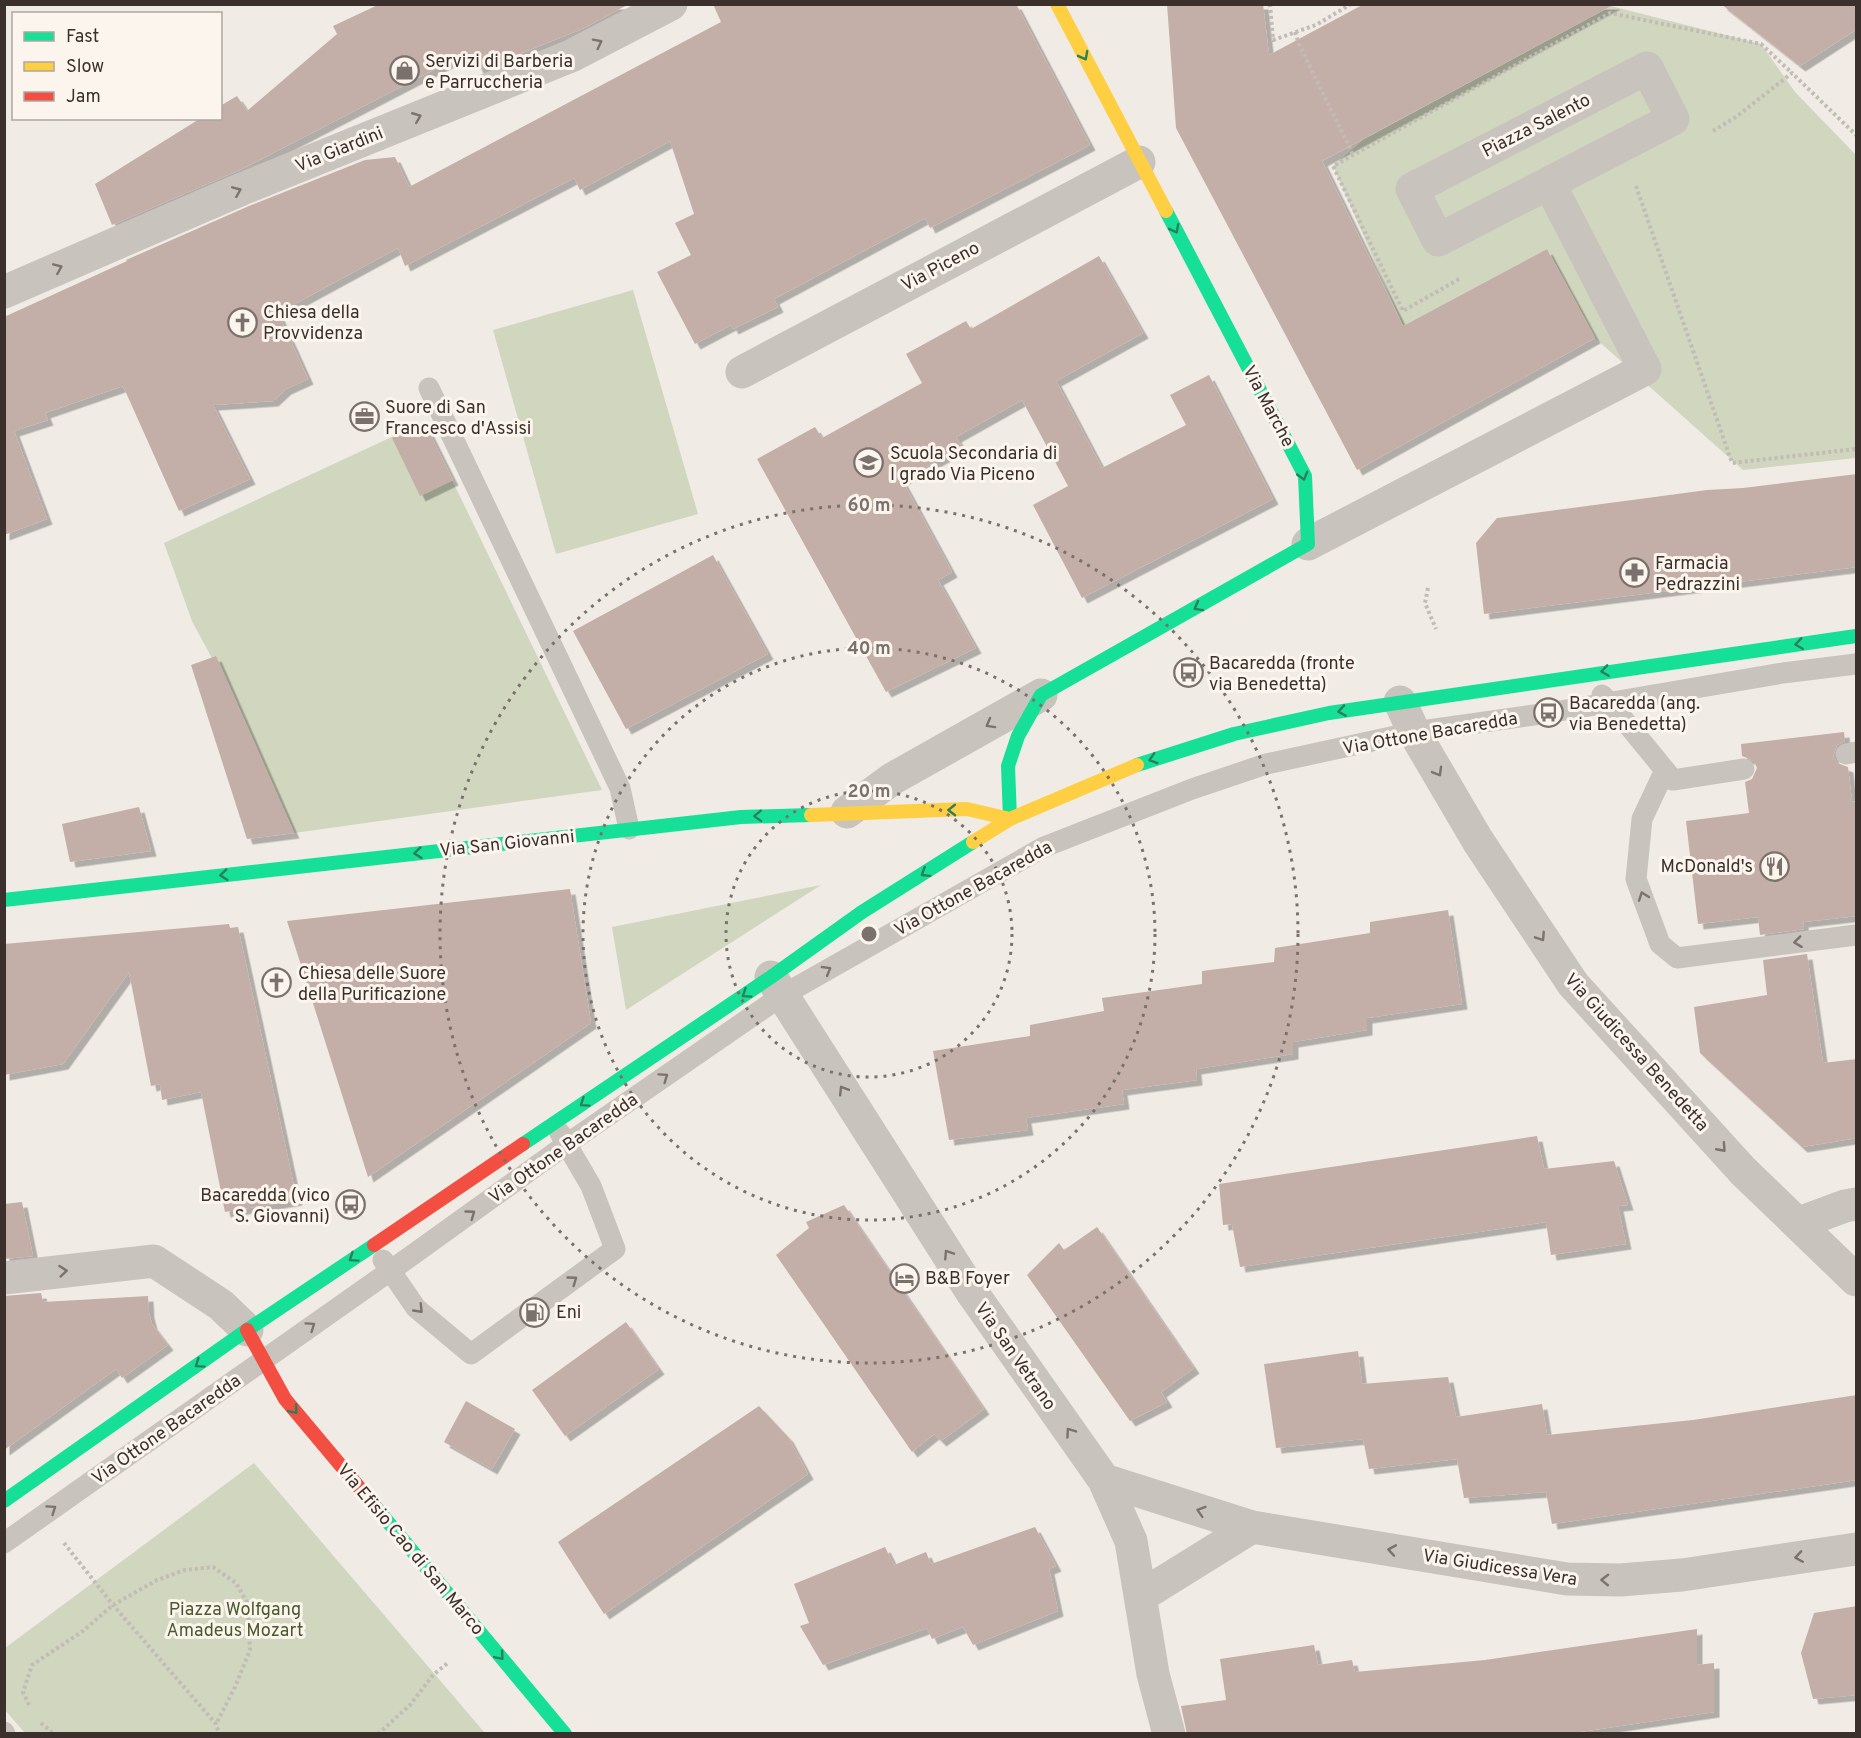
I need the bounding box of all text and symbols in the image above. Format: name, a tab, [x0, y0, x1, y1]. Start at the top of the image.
legend	[12, 12, 222, 120]
text: Fast	[66, 26, 99, 49]
one-way arrow	[591, 38, 602, 50]
one-way arrow	[1077, 50, 1088, 61]
place label: Servizi di Barberia e Parruccheria	[425, 51, 573, 95]
shop icon: Servizi di Barberia e Parruccheria	[388, 55, 420, 87]
text: Slow	[66, 56, 104, 79]
text: Jam	[66, 86, 101, 109]
street label: Piazza Salento	[1479, 89, 1595, 164]
one-way arrow	[411, 112, 422, 124]
street label: Via Giardini	[292, 122, 387, 178]
one-way arrow	[231, 186, 242, 198]
one-way arrow	[1168, 223, 1179, 233]
street label: Via Piceno	[898, 237, 984, 298]
one-way arrow	[52, 264, 63, 276]
place label: Chiesa della Provvidenza	[263, 302, 363, 346]
church icon: Chiesa della Provvidenza	[226, 306, 258, 338]
street label: Via Marche	[1237, 362, 1299, 452]
place label: Suore di San Francesco d'Assisi	[385, 397, 531, 441]
office icon: Suore di San Francesco d'Assisi	[348, 401, 380, 433]
place label: Scuola Secondaria di I grado Via Piceno	[890, 443, 1057, 487]
school or university icon: Scuola Secondaria di I grado Via Piceno	[853, 447, 885, 479]
one-way arrow	[1296, 470, 1308, 481]
text: 60 m	[847, 495, 891, 518]
place label: Farmacia Pedrazzini	[1655, 553, 1740, 597]
pharmacy icon: Farmacia Pedrazzini	[1618, 557, 1650, 589]
one-way arrow	[1194, 600, 1204, 611]
text: 40 m	[847, 638, 891, 661]
one-way arrow	[1794, 638, 1803, 650]
place label: Bacaredda (fronte via Benedetta)	[1209, 653, 1355, 697]
bus stop icon: Bacaredda (fronte via Benedetta)	[1172, 657, 1204, 689]
one-way arrow	[1601, 665, 1610, 677]
place label: Bacaredda (ang. via Benedetta)	[1569, 693, 1700, 737]
bus stop icon: Bacaredda (ang. via Benedetta)	[1532, 697, 1564, 729]
one-way arrow	[1337, 704, 1347, 717]
street label: Via Ottone Bacaredda	[1341, 708, 1519, 761]
one-way arrow	[985, 716, 996, 728]
one-way arrow	[1148, 752, 1159, 764]
one-way arrow	[1430, 766, 1442, 776]
text: 20 m	[847, 781, 891, 804]
one-way arrow	[948, 803, 957, 816]
one-way arrow	[753, 810, 762, 822]
street label: Via San Giovanni	[439, 826, 576, 863]
street label: Via Ottone Bacaredda	[891, 836, 1057, 942]
one-way arrow	[413, 846, 422, 859]
restaurant icon: McDonald's	[1758, 850, 1790, 882]
place label: McDonald's	[1661, 856, 1753, 879]
one-way arrow	[921, 865, 931, 877]
one-way arrow	[219, 868, 228, 881]
one-way arrow	[1637, 891, 1650, 902]
centre of rings	[859, 924, 879, 944]
one-way arrow	[1534, 931, 1546, 941]
one-way arrow	[1794, 936, 1803, 948]
place label: Chiesa delle Suore della Purificazione	[298, 963, 446, 1007]
one-way arrow	[821, 965, 831, 977]
church icon: Chiesa delle Suore della Purificazione	[261, 967, 293, 999]
street label: Via Giudicessa Benedetta	[1559, 969, 1713, 1137]
one-way arrow	[742, 987, 753, 998]
one-way arrow	[657, 1073, 668, 1084]
one-way arrow	[839, 1086, 850, 1097]
street label: Via Ottone Bacaredda	[485, 1089, 643, 1209]
one-way arrow	[580, 1095, 590, 1107]
one-way arrow	[1715, 1142, 1726, 1152]
place label: Bacaredda (vico S. Giovanni)	[200, 1185, 330, 1229]
bus stop icon: Bacaredda (vico S. Giovanni)	[335, 1189, 367, 1221]
one-way arrow	[464, 1210, 475, 1221]
one-way arrow	[944, 1250, 955, 1261]
one-way arrow	[348, 1251, 359, 1262]
hotel icon: B&B Foyer	[888, 1262, 920, 1294]
one-way arrow	[58, 1265, 67, 1278]
place label: B&B Foyer	[925, 1268, 1010, 1291]
one-way arrow	[566, 1276, 577, 1287]
fuel station icon: Eni	[519, 1296, 551, 1328]
street label: Via San Vetrano	[969, 1298, 1060, 1415]
one-way arrow	[412, 1302, 423, 1313]
place label: Eni	[556, 1302, 581, 1325]
one-way arrow	[305, 1322, 316, 1333]
one-way arrow	[194, 1357, 205, 1368]
street label: Via Ottone Bacaredda	[88, 1370, 246, 1490]
one-way arrow	[287, 1403, 298, 1414]
one-way arrow	[1066, 1428, 1077, 1439]
street label: Via Efisio Cao di San Marco	[331, 1459, 488, 1641]
one-way arrow	[46, 1505, 57, 1516]
one-way arrow	[1196, 1505, 1207, 1518]
one-way arrow	[1387, 1544, 1397, 1557]
street label: Via Giudicessa Vera	[1421, 1545, 1579, 1592]
one-way arrow	[1794, 1551, 1803, 1563]
one-way arrow	[1601, 1574, 1610, 1586]
park label: Piazza Wolfgang Amadeus Mozart	[166, 1599, 304, 1643]
one-way arrow	[493, 1649, 504, 1660]

